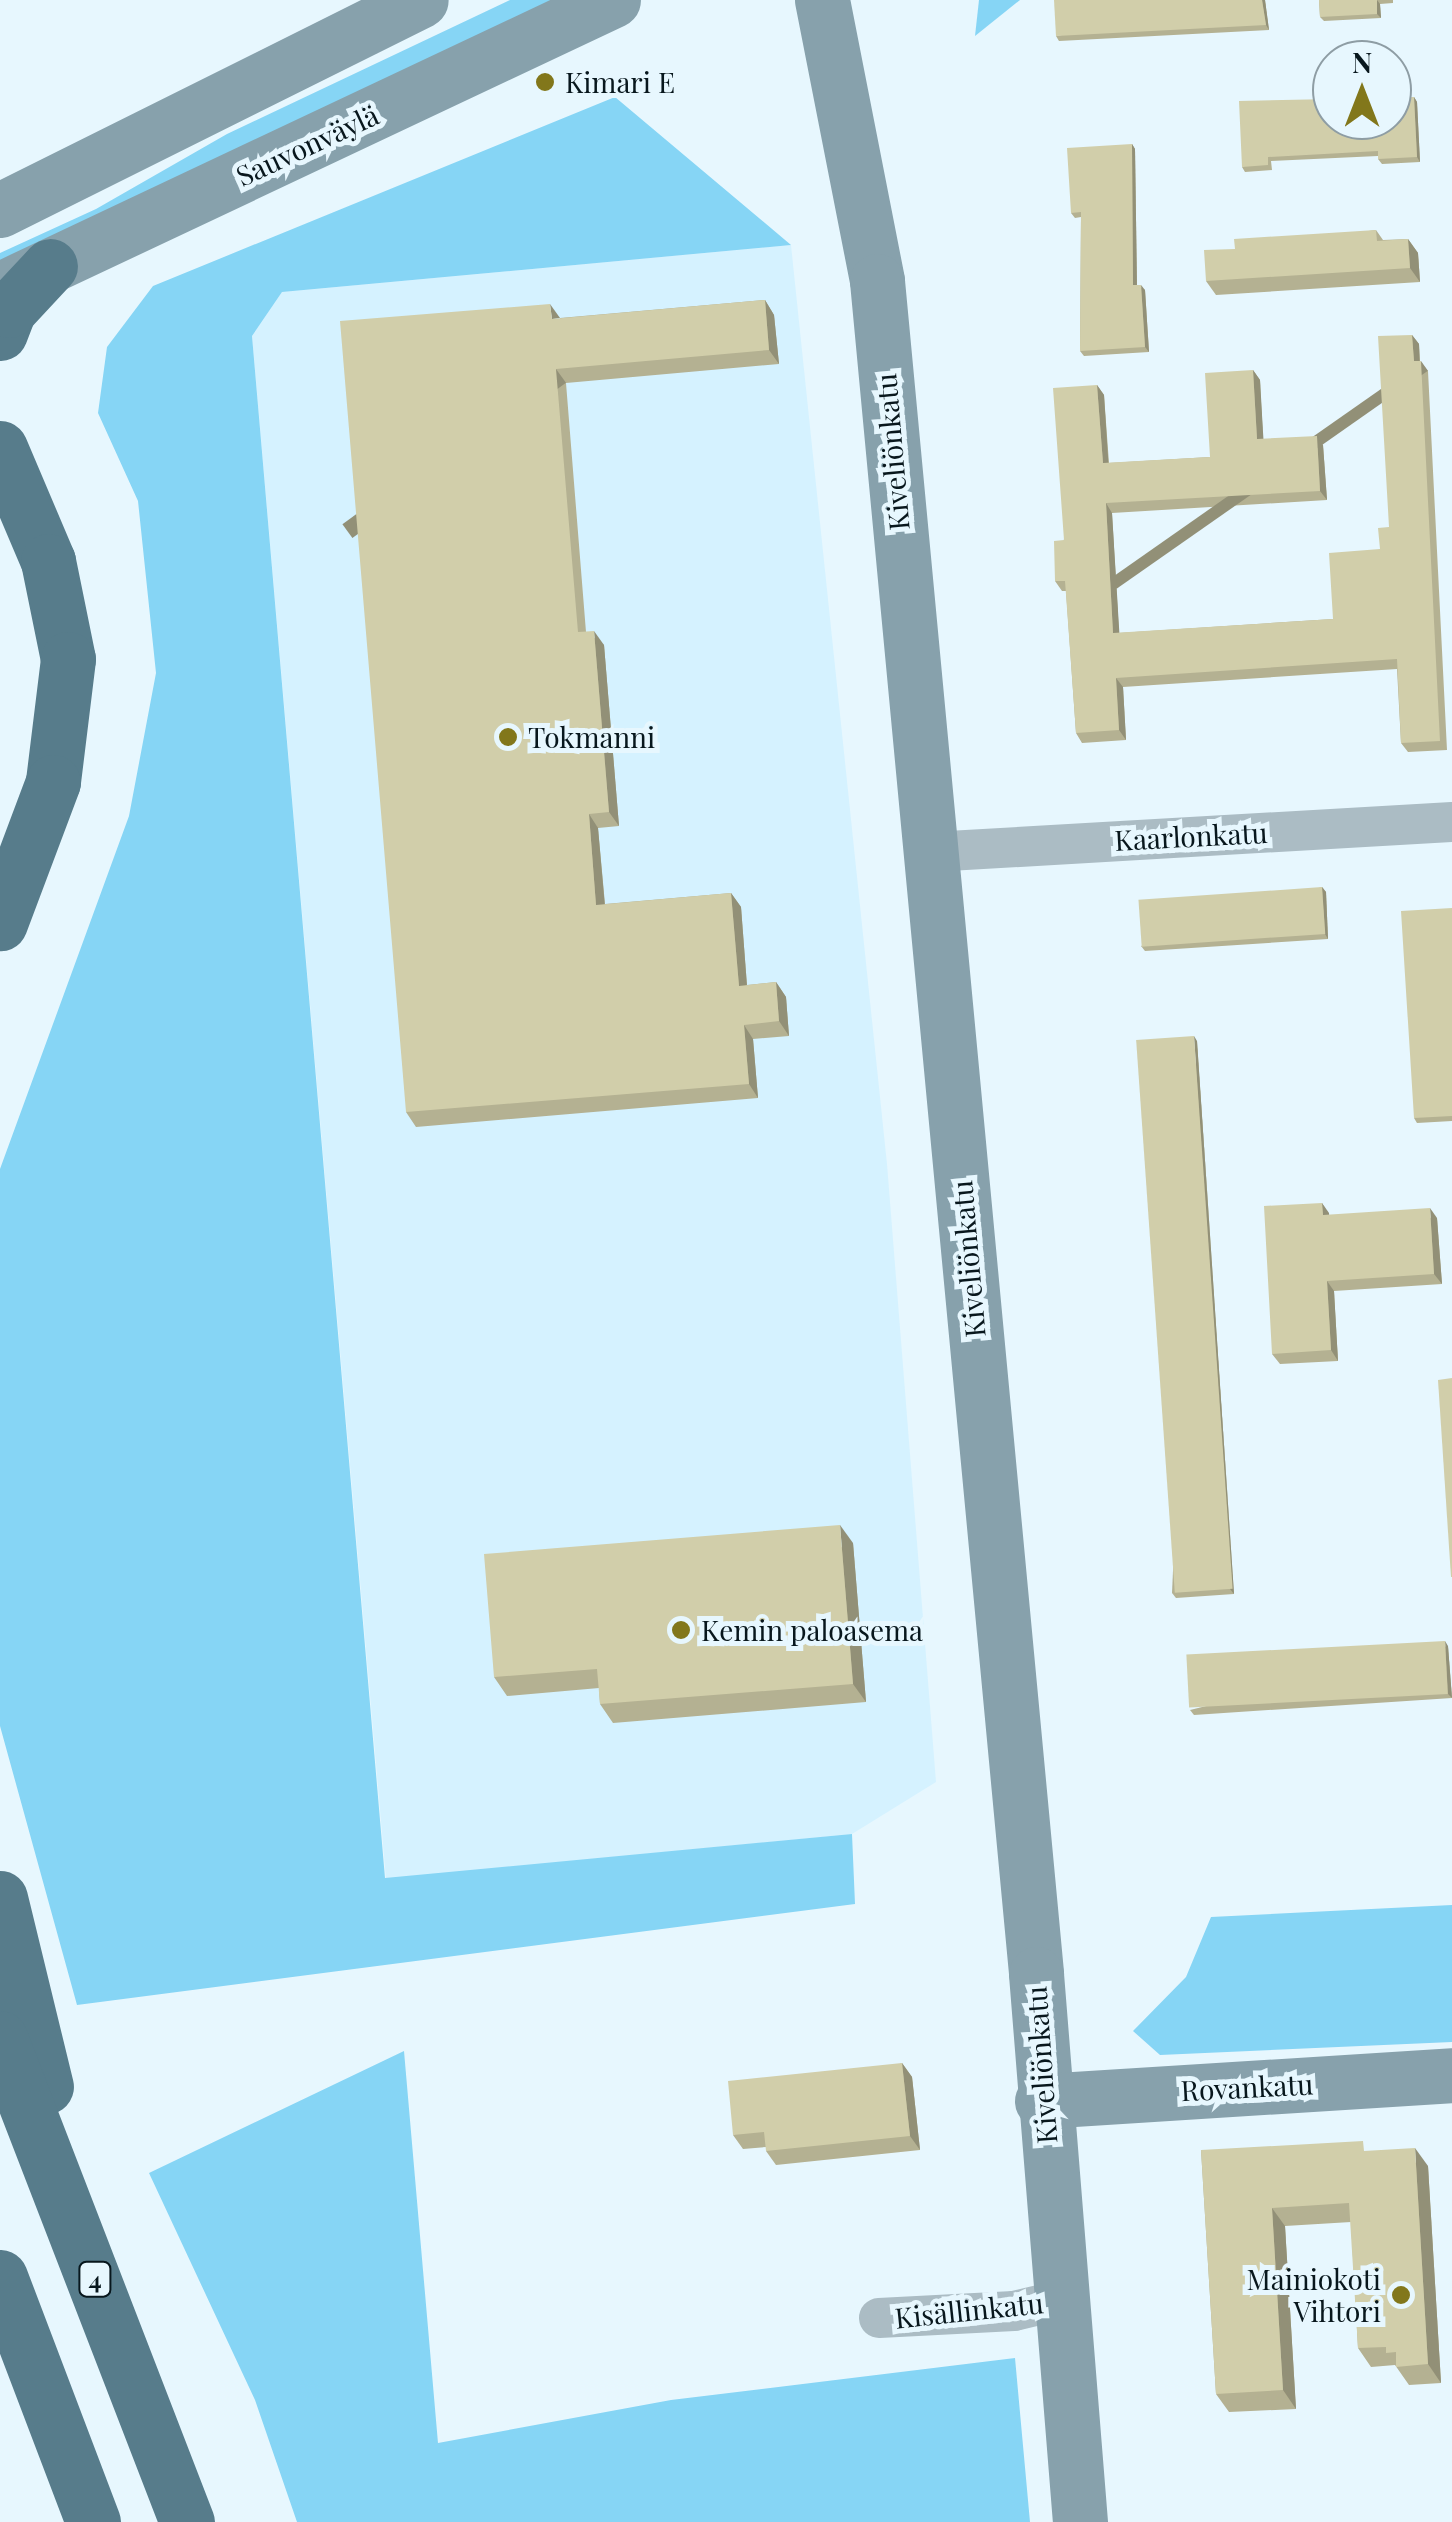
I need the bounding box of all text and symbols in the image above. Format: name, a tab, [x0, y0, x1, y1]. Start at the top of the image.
north arrow	[1312, 40, 1412, 140]
text: N	[1352, 43, 1372, 80]
place label: Kimari E	[565, 65, 675, 99]
marker: Kimari E	[534, 71, 556, 93]
street label: Sauvonväylä	[230, 97, 384, 193]
street label: Kiveliönkatu	[868, 372, 916, 532]
place label: Tokmanni	[528, 720, 655, 754]
marker: Tokmanni	[497, 726, 519, 748]
street label: Kaarlonkatu	[1114, 815, 1268, 857]
street label: Kiveliönkatu	[944, 1179, 992, 1339]
place label: Kemin paloasema	[701, 1613, 923, 1647]
marker: Kemin paloasema	[670, 1619, 692, 1641]
street label: Kiveliönkatu	[1019, 1985, 1063, 2145]
street label: Rovankatu	[1180, 2067, 1314, 2107]
road number: 4	[78, 2259, 112, 2299]
place label: Mainiokoti Vihtori	[1247, 2262, 1381, 2328]
marker: Mainiokoti Vihtori	[1390, 2284, 1412, 2306]
street label: Kisällinkatu	[893, 2285, 1045, 2335]

